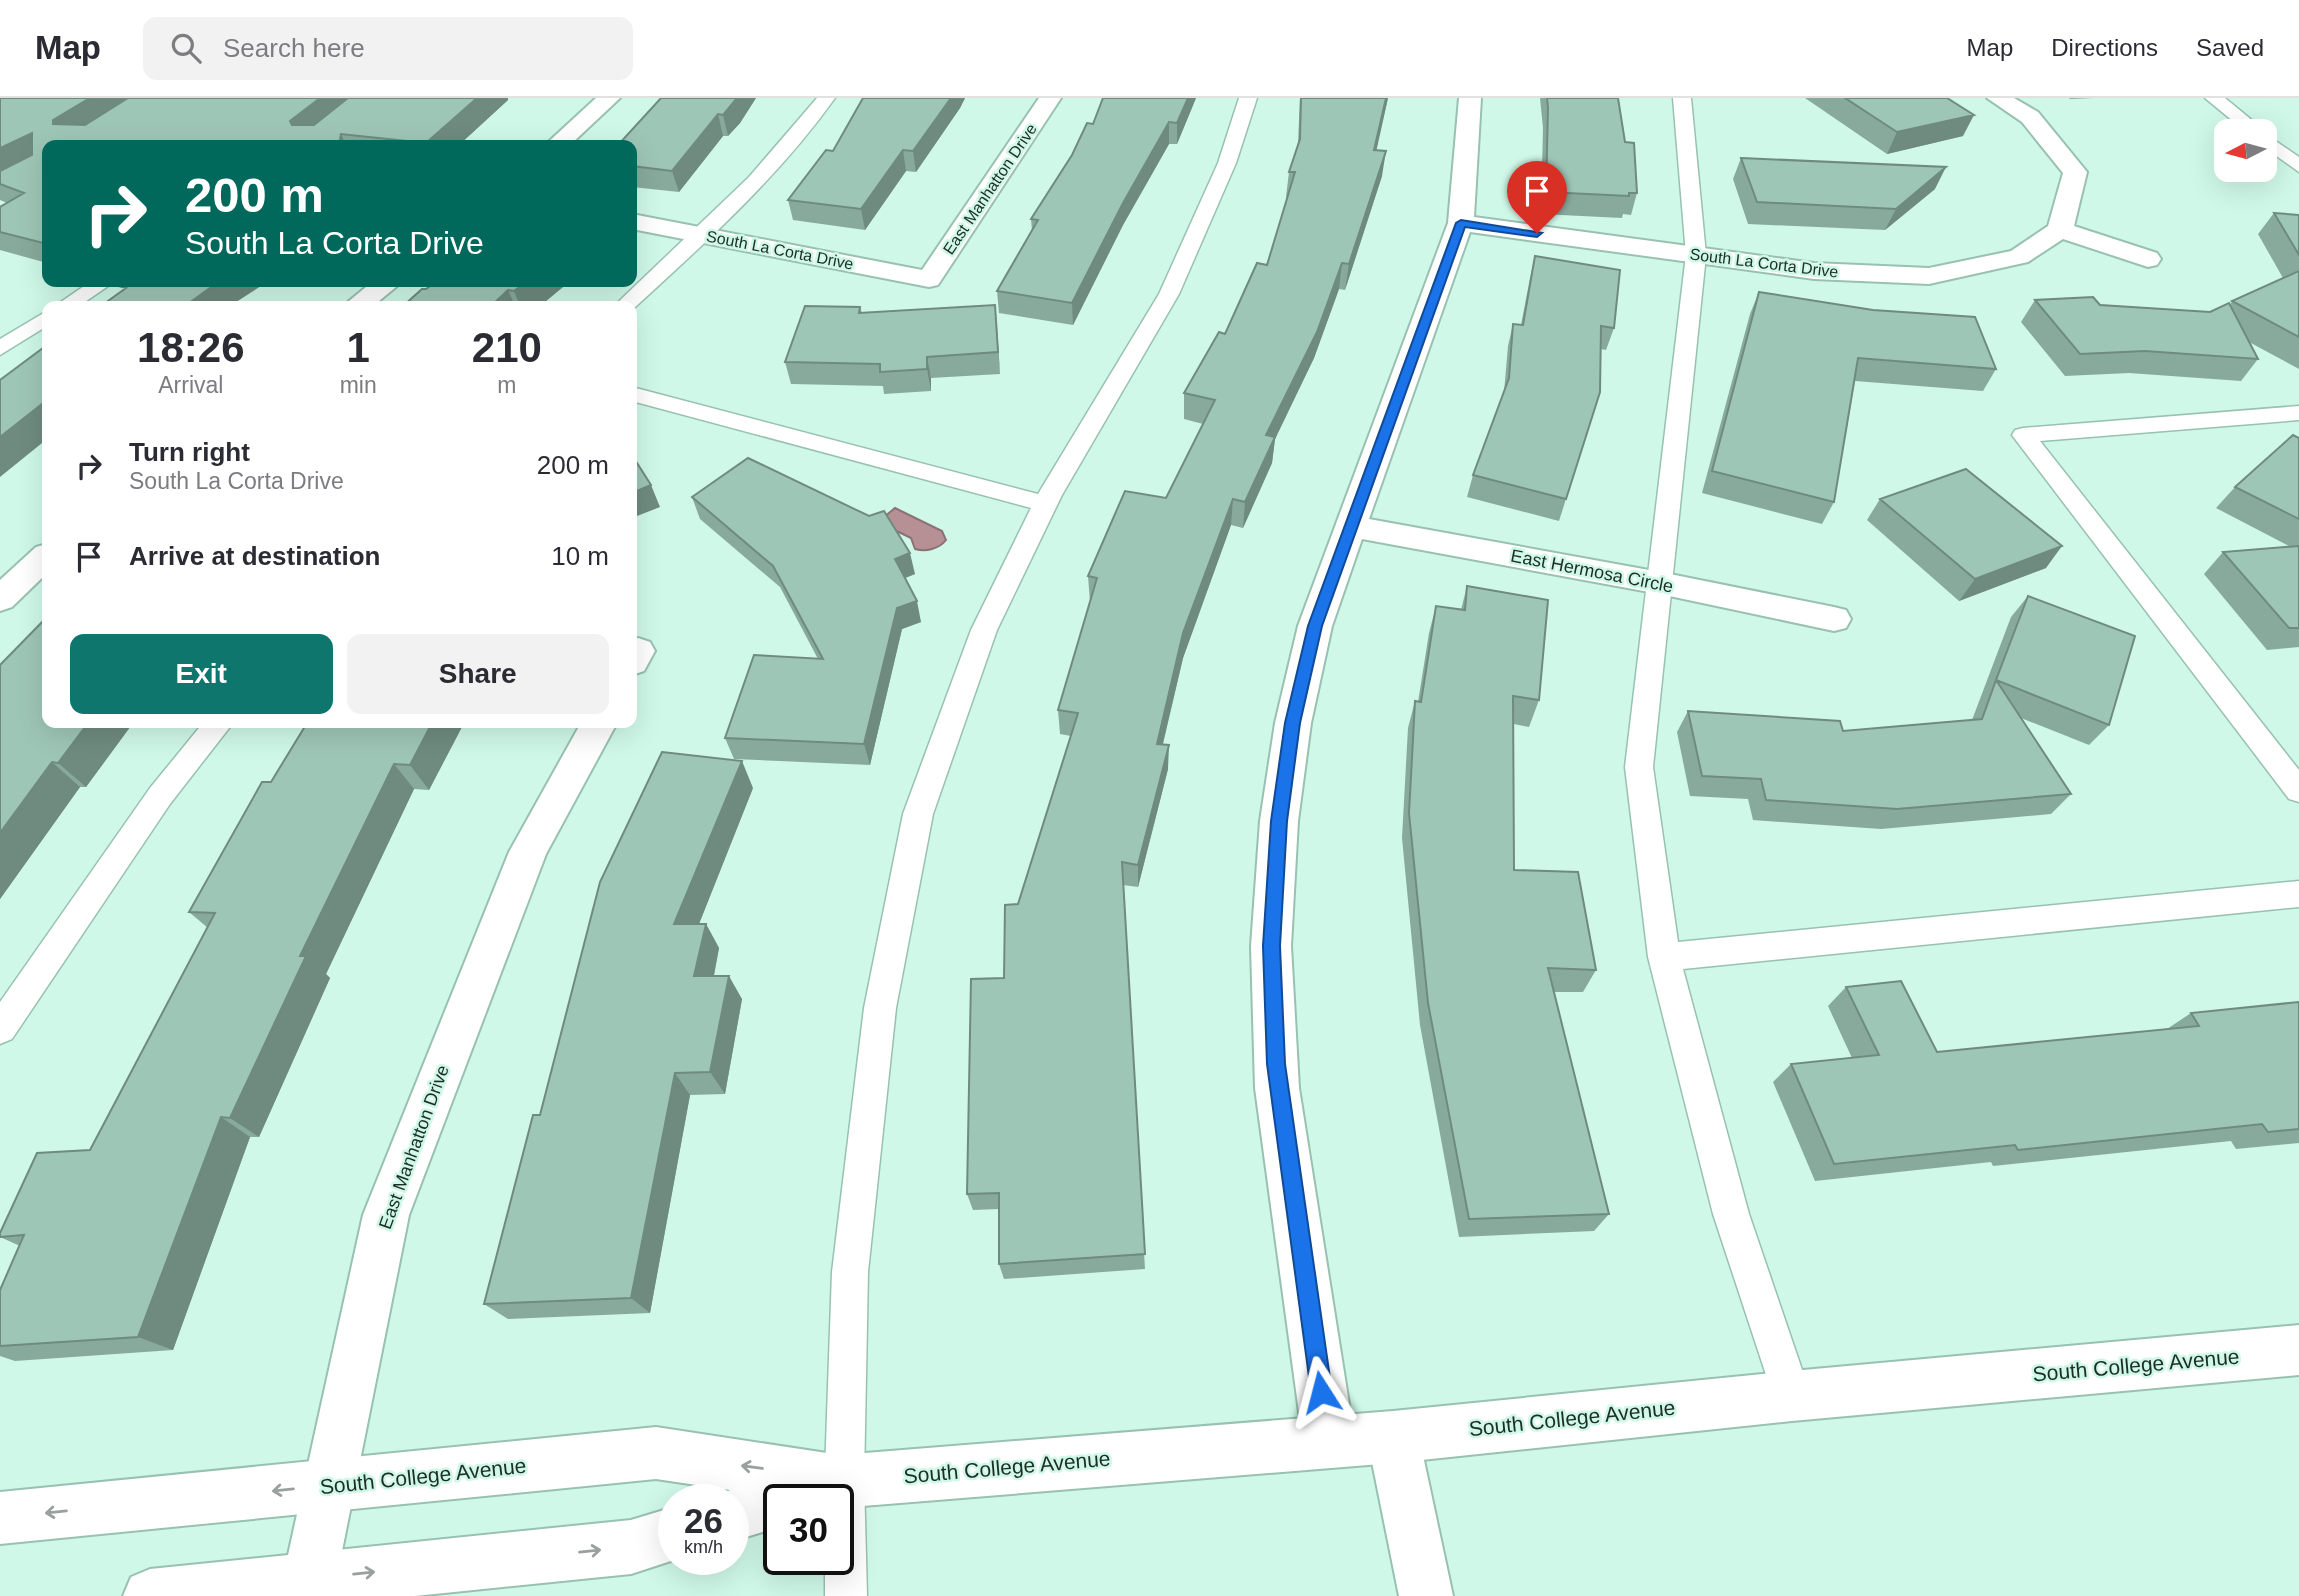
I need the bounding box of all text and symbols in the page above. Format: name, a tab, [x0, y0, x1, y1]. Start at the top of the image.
search box	[143, 17, 633, 80]
text: Map	[35, 29, 101, 66]
icon: search	[167, 29, 205, 67]
text: Search here	[223, 33, 365, 63]
text: Map	[1967, 34, 2013, 61]
text: Directions	[2051, 34, 2158, 61]
text: Saved	[2196, 34, 2264, 61]
north arrow	[2214, 119, 2277, 182]
map controls	[2214, 119, 2277, 182]
street label: East Manhatton Drive	[940, 120, 1040, 258]
pin	[1507, 161, 1567, 233]
icon: right	[70, 168, 161, 259]
text: 200 m	[185, 168, 324, 222]
icon: arrive	[1518, 172, 1556, 210]
text: South La Corta Drive	[185, 225, 484, 261]
street label: South La Corta Drive	[705, 227, 855, 273]
street label: South La Corta Drive	[1689, 245, 1839, 281]
text: 18:26	[137, 324, 245, 371]
text: 1	[346, 324, 370, 371]
text: 210	[472, 324, 542, 371]
text: Arrival	[158, 372, 223, 398]
text: min	[340, 372, 377, 398]
text: m	[497, 372, 516, 398]
text: Turn right	[129, 437, 250, 467]
icon: right	[70, 447, 108, 485]
text: 200 m	[537, 450, 609, 480]
text: South La Corta Drive	[129, 468, 344, 494]
icon: arrive	[70, 538, 108, 576]
text: Arrive at destination	[129, 541, 380, 571]
text: 10 m	[551, 541, 609, 571]
street label: East Hermosa Circle	[1509, 545, 1675, 597]
button: Exit	[70, 634, 333, 714]
button: Share	[347, 634, 609, 714]
street label: East Manhatton Drive	[375, 1062, 453, 1232]
street label: South College Avenue	[2032, 1345, 2240, 1385]
position arrow	[1284, 1355, 1358, 1429]
street label: South College Avenue	[1468, 1396, 1676, 1440]
street label: South College Avenue	[903, 1447, 1111, 1487]
street label: South College Avenue	[319, 1454, 527, 1498]
one-way arrow	[741, 1460, 764, 1473]
one-way arrow	[272, 1483, 294, 1496]
speed limit sign: 30	[763, 1484, 854, 1575]
text: 26	[684, 1501, 723, 1540]
one-way arrow	[45, 1506, 68, 1519]
text: km/h	[684, 1537, 723, 1557]
one-way arrow	[578, 1544, 601, 1557]
one-way arrow	[352, 1566, 374, 1579]

